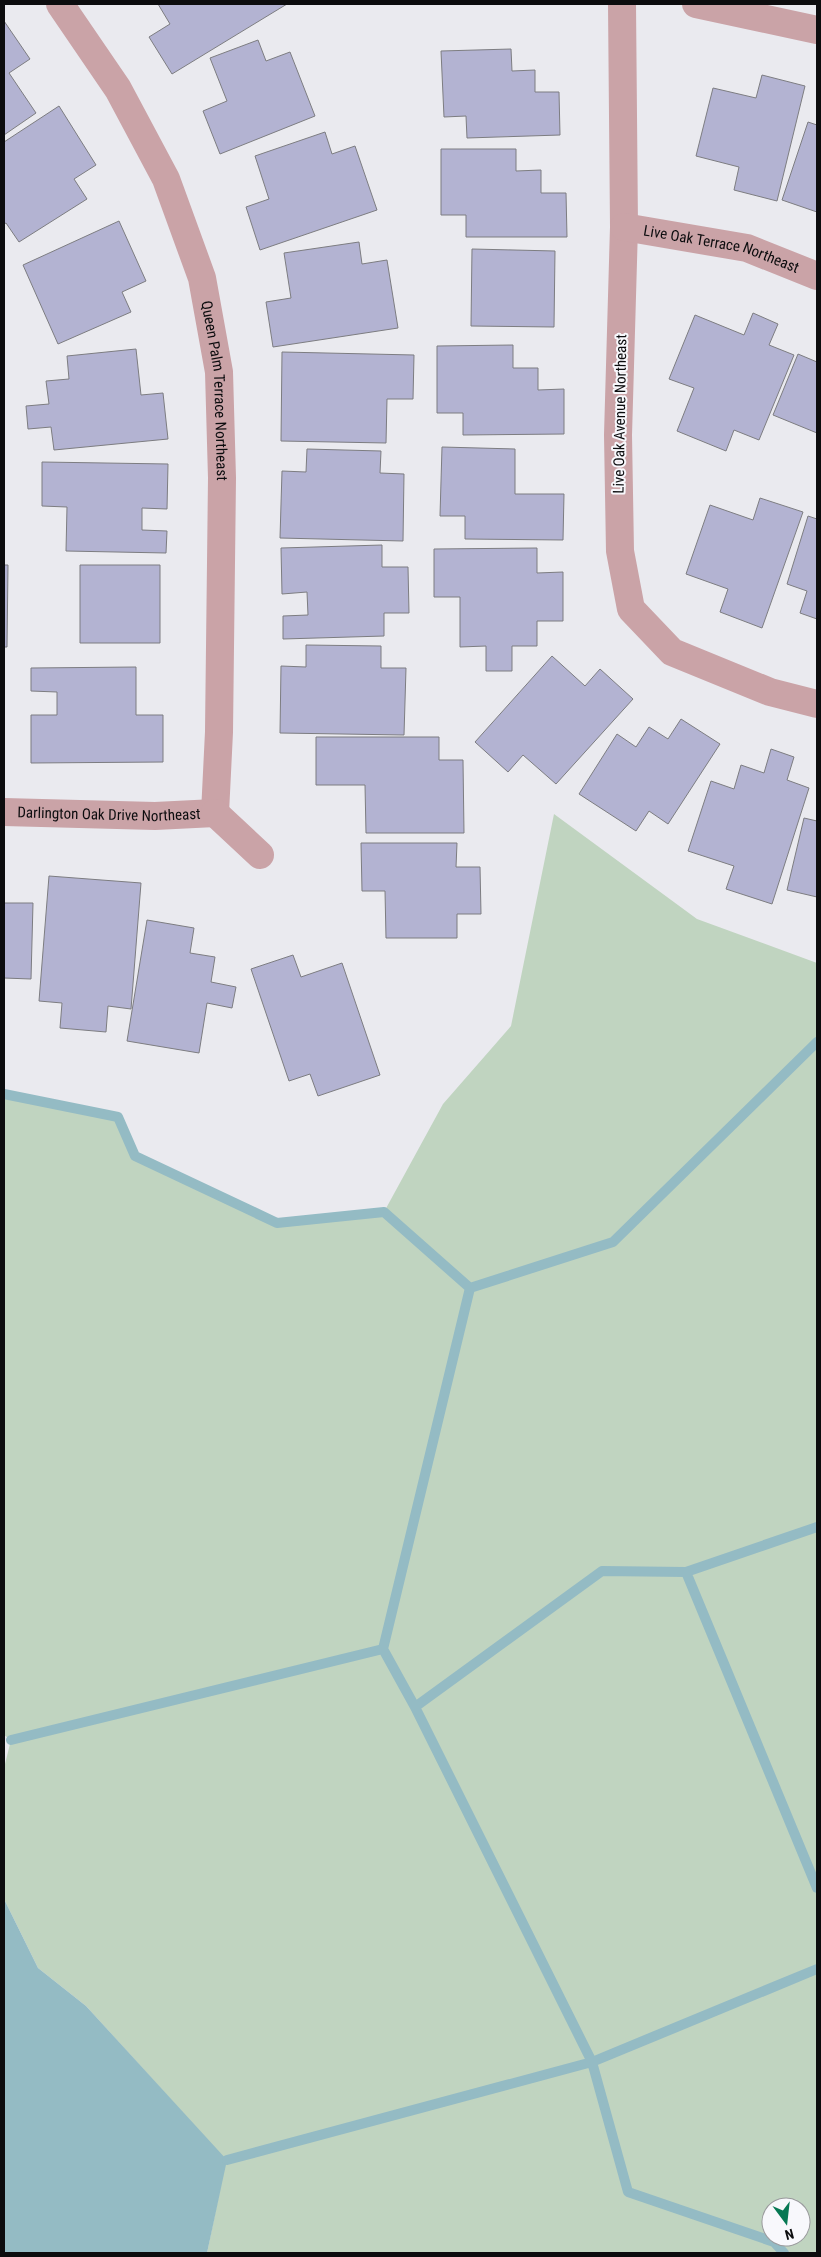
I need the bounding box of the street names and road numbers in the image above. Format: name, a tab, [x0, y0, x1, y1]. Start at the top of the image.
street label: Live Oak Terrace Northeast	[642, 221, 802, 277]
street label: Queen Palm Terrace Northeast	[197, 299, 231, 481]
street label: Live Oak Avenue Northeast	[610, 334, 630, 494]
street label: Darlington Oak Drive Northeast	[17, 803, 201, 825]

